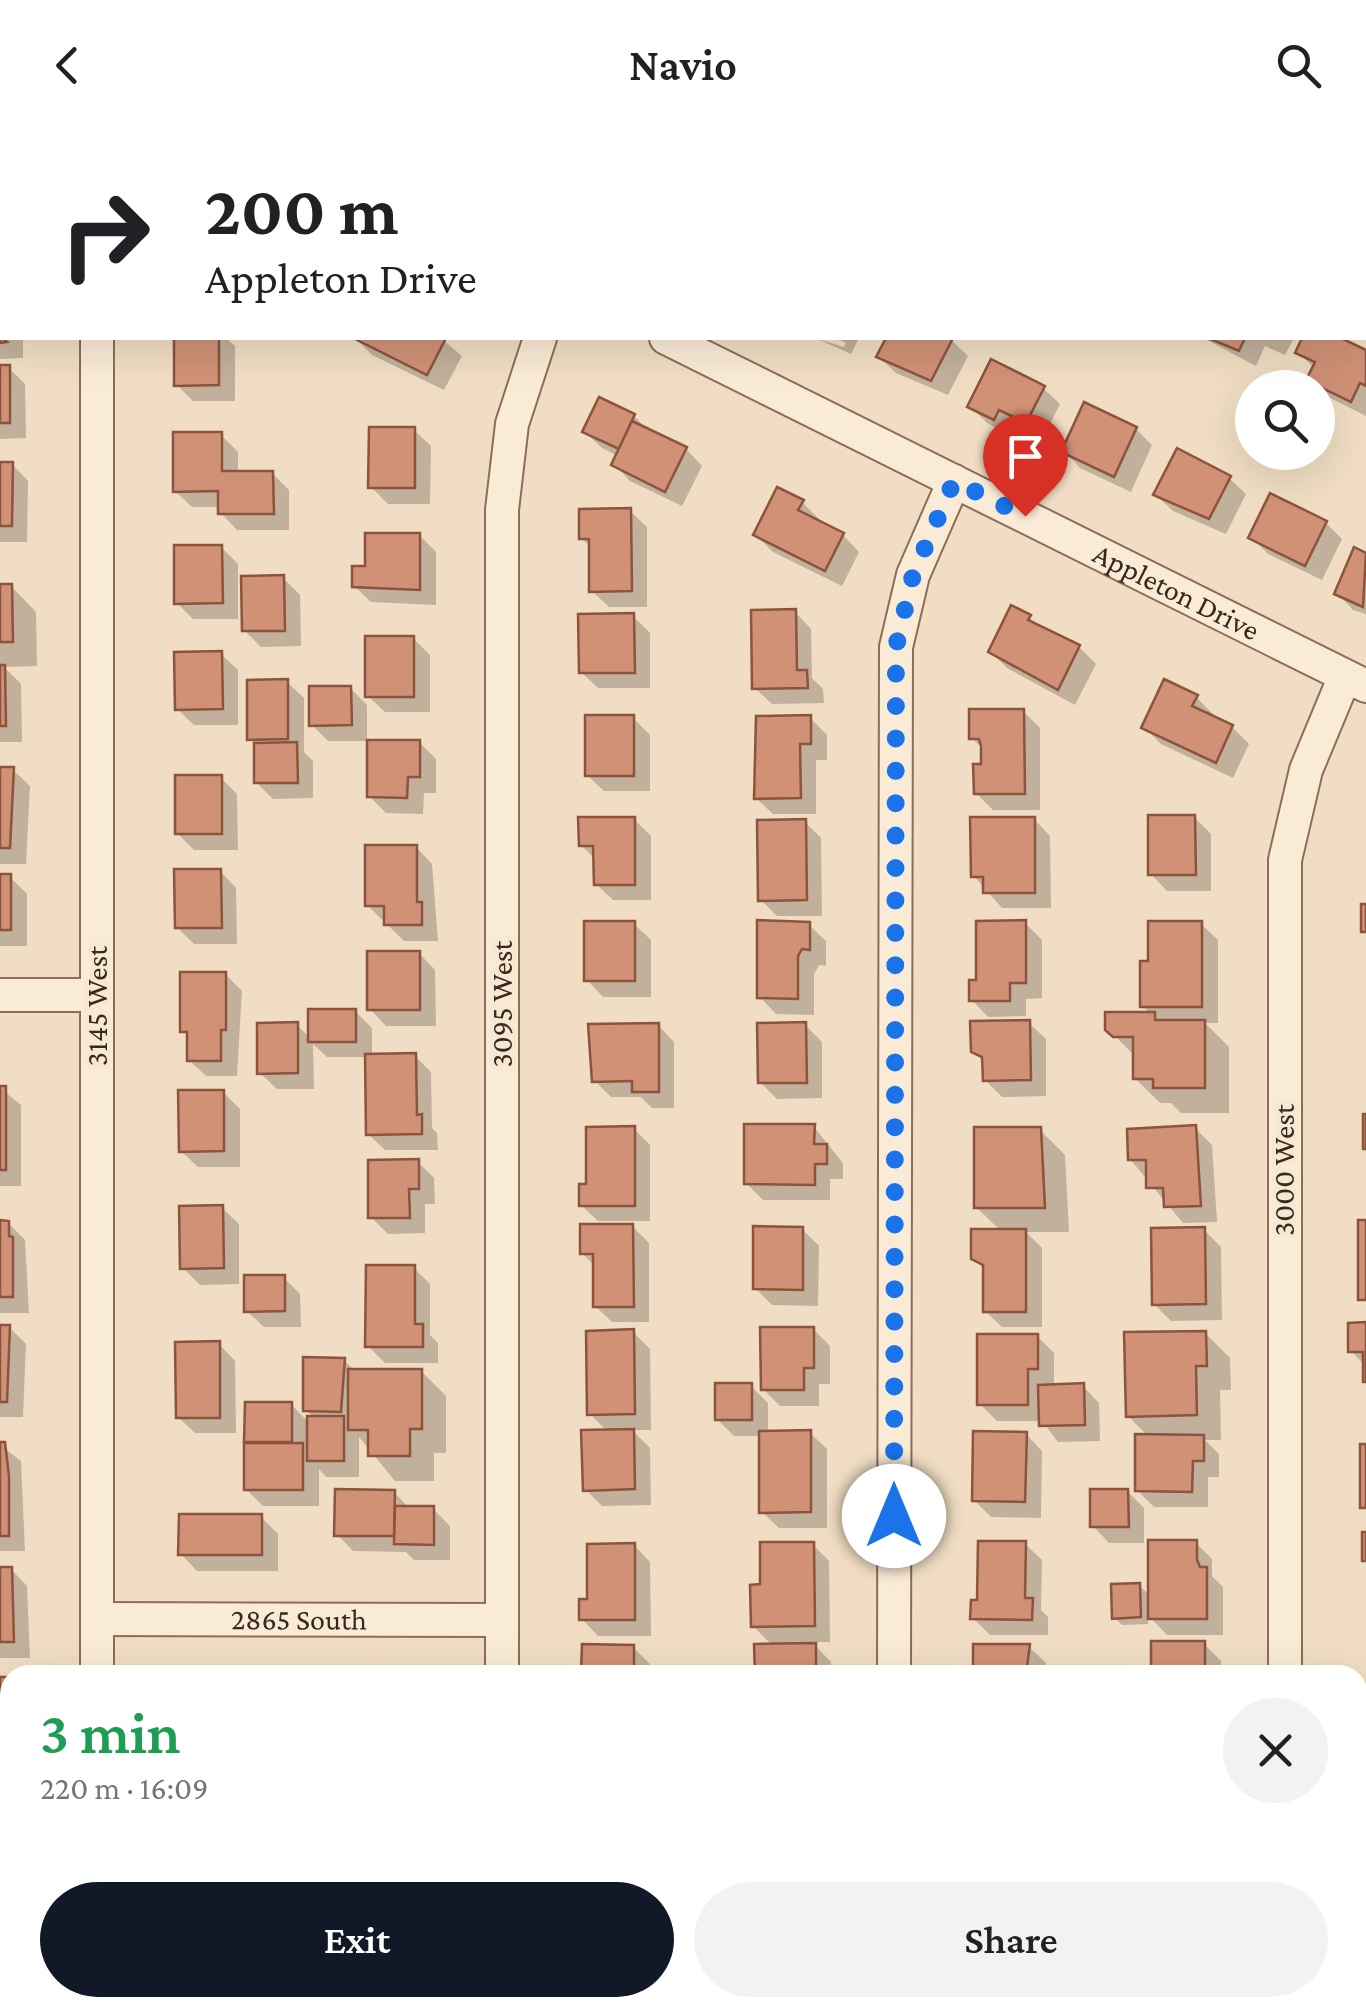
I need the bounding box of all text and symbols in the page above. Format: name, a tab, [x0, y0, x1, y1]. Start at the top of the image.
icon: back	[40, 38, 95, 93]
icon: search	[1271, 38, 1326, 93]
text: Navio	[629, 40, 737, 90]
icon: right	[40, 170, 170, 300]
text: 200 m	[205, 171, 398, 249]
text: Appleton Drive	[205, 253, 477, 303]
map controls	[1235, 370, 1335, 470]
button: search	[1235, 370, 1335, 470]
pin	[983, 414, 1068, 517]
icon: arrive	[998, 429, 1053, 484]
street label: Appleton Drive	[1088, 536, 1265, 646]
street label: 3095 West	[485, 939, 518, 1068]
street label: 3145 West	[80, 945, 113, 1066]
street label: 3000 West	[1267, 1103, 1300, 1236]
position arrow	[842, 1464, 946, 1568]
street label: 2865 South	[231, 1602, 367, 1636]
button: close	[1223, 1698, 1328, 1803]
text: 3 min	[40, 1699, 181, 1766]
text: 220 m · 16:09	[40, 1770, 208, 1806]
button: Exit	[40, 1882, 674, 1997]
button: Share	[694, 1882, 1328, 1997]

